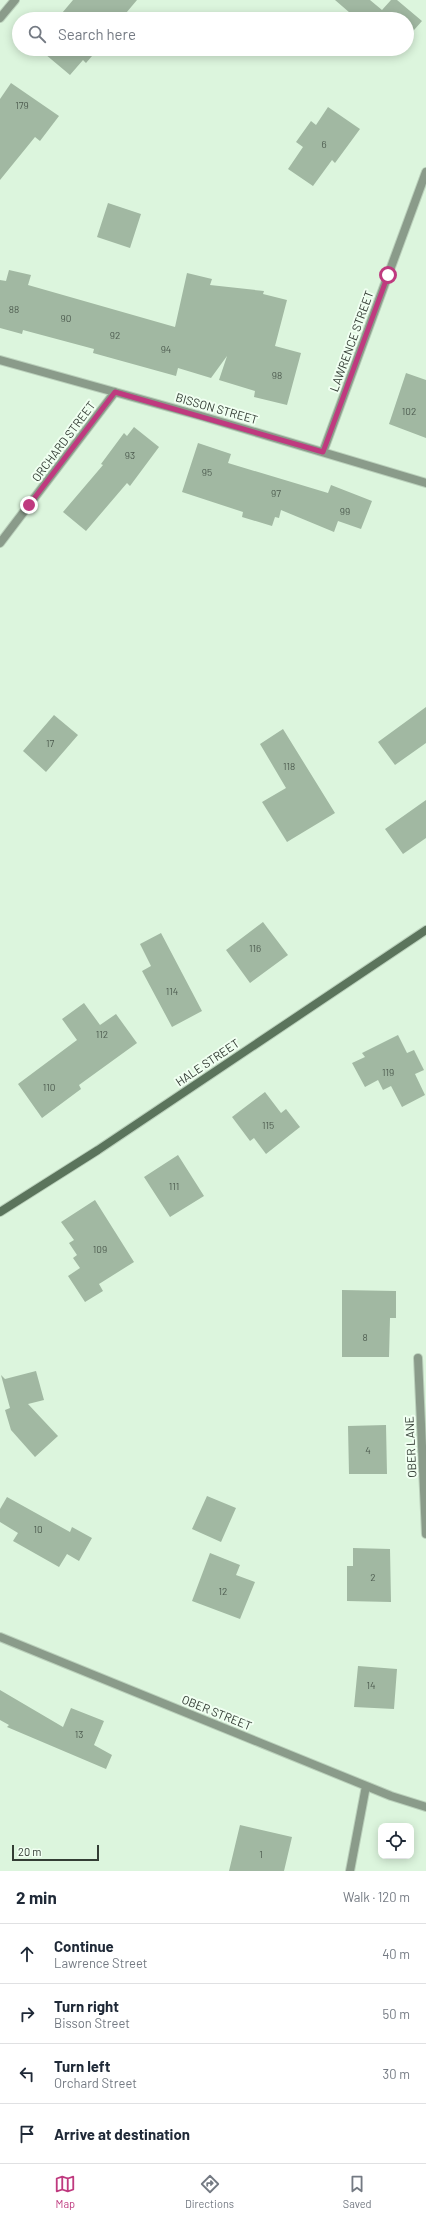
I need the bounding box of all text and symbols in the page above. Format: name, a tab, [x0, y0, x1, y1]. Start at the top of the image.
search box	[12, 12, 414, 56]
icon: search	[26, 23, 48, 45]
text: Search here	[58, 25, 136, 43]
house number: 179	[15, 99, 29, 111]
house number: 6	[321, 138, 327, 150]
route start	[379, 266, 397, 284]
street label: LAWRENCE STREET	[326, 288, 376, 393]
house number: 88	[9, 303, 19, 315]
house number: 90	[61, 312, 71, 324]
house number: 92	[110, 329, 120, 341]
house number: 94	[161, 343, 171, 355]
house number: 98	[272, 369, 282, 381]
street label: BISSON STREET	[174, 390, 260, 426]
street label: ORCHARD STREET	[28, 398, 98, 484]
house number: 102	[402, 405, 416, 417]
house number: 93	[125, 449, 135, 461]
house number: 95	[202, 466, 212, 478]
house number: 97	[271, 487, 281, 499]
route end	[20, 496, 38, 514]
house number: 99	[340, 505, 350, 517]
house number: 17	[46, 737, 54, 749]
house number: 118	[283, 760, 295, 772]
house number: 116	[249, 942, 261, 954]
house number: 114	[166, 985, 178, 997]
house number: 112	[96, 1028, 108, 1040]
street label: HALE STREET	[172, 1035, 242, 1088]
house number: 119	[382, 1066, 394, 1078]
house number: 110	[43, 1081, 55, 1093]
house number: 115	[262, 1119, 274, 1131]
house number: 111	[169, 1180, 179, 1192]
house number: 109	[93, 1243, 107, 1255]
house number: 8	[362, 1331, 368, 1343]
street label: OBER LANE	[401, 1416, 419, 1478]
house number: 4	[365, 1444, 371, 1456]
house number: 10	[33, 1523, 43, 1535]
house number: 2	[370, 1571, 376, 1583]
house number: 12	[219, 1585, 227, 1597]
house number: 14	[366, 1679, 376, 1691]
street label: OBER STREET	[180, 1692, 254, 1732]
house number: 13	[75, 1728, 83, 1740]
map controls	[378, 1823, 414, 1859]
button: locate	[378, 1823, 414, 1859]
scale bar	[12, 1843, 99, 1862]
text: 20 m	[18, 1845, 41, 1858]
house number: 1	[259, 1848, 263, 1860]
text: 2 min	[16, 1887, 57, 1907]
text: Walk · 120 m	[343, 1889, 410, 1905]
text: Continue	[54, 1937, 114, 1955]
icon: ahead	[16, 1943, 38, 1965]
text: 40 m	[382, 1946, 410, 1962]
text: Lawrence Street	[54, 1955, 148, 1971]
text: Turn right	[54, 1997, 119, 2015]
icon: right	[16, 2003, 38, 2025]
text: 50 m	[383, 2006, 410, 2022]
text: Bisson Street	[54, 2015, 130, 2031]
text: Turn left	[54, 2057, 110, 2075]
icon: left	[16, 2063, 38, 2085]
text: 30 m	[383, 2066, 410, 2082]
text: Orchard Street	[54, 2075, 137, 2091]
icon: arrive	[16, 2123, 38, 2145]
text: Arrive at destination	[54, 2125, 190, 2143]
tab: Map	[54, 2173, 76, 2210]
tab: Directions	[185, 2173, 234, 2210]
tab: Saved	[343, 2173, 372, 2210]

